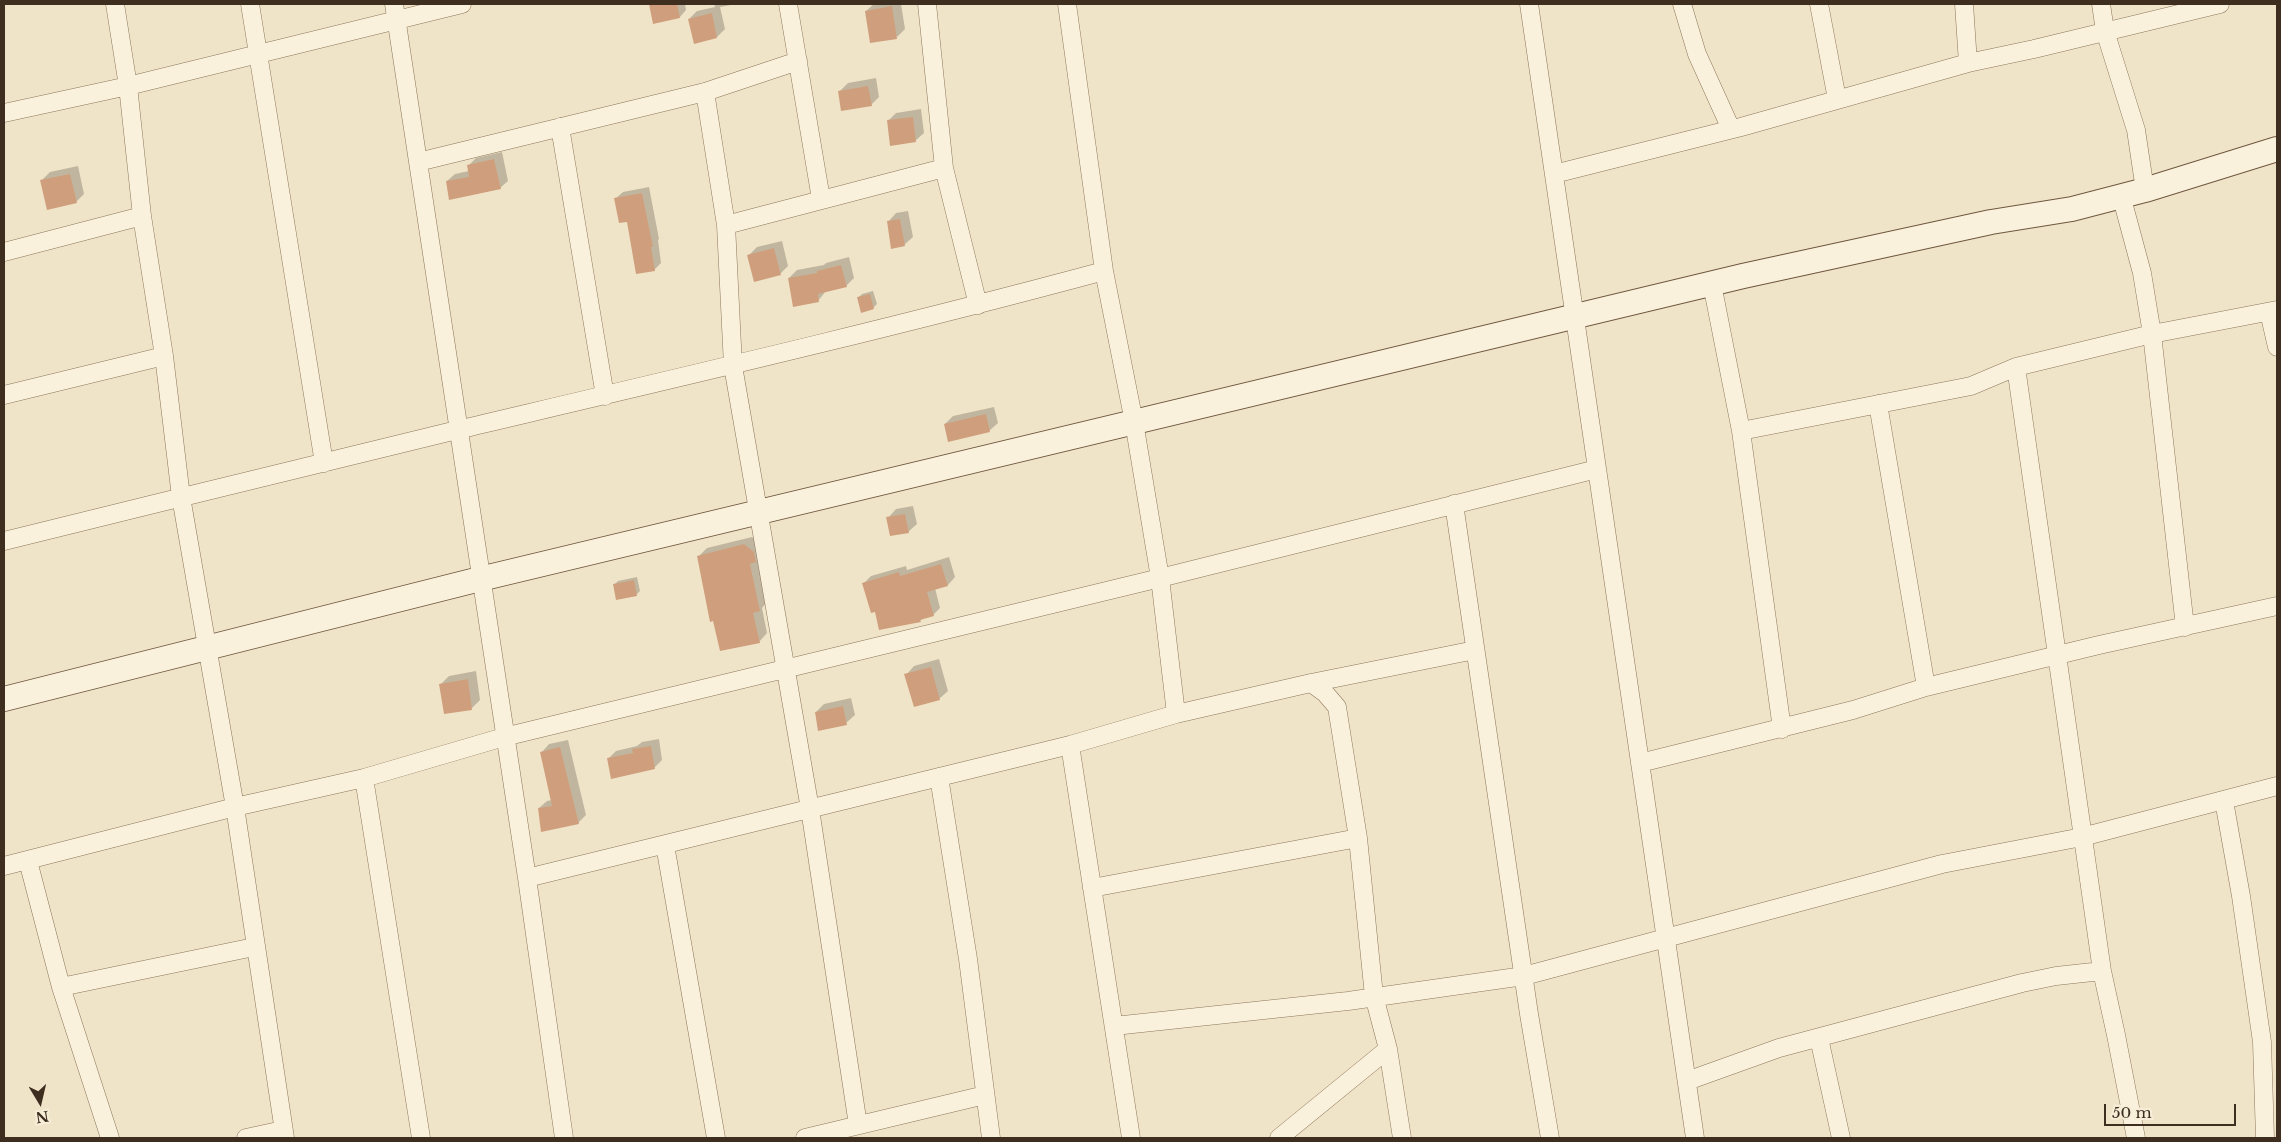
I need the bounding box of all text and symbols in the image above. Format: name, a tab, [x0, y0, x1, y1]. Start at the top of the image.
north arrow	[15, 1077, 65, 1127]
scale bar	[2106, 1094, 2238, 1126]
text: 50 m	[2112, 1103, 2152, 1122]
text: N	[34, 1107, 50, 1127]

